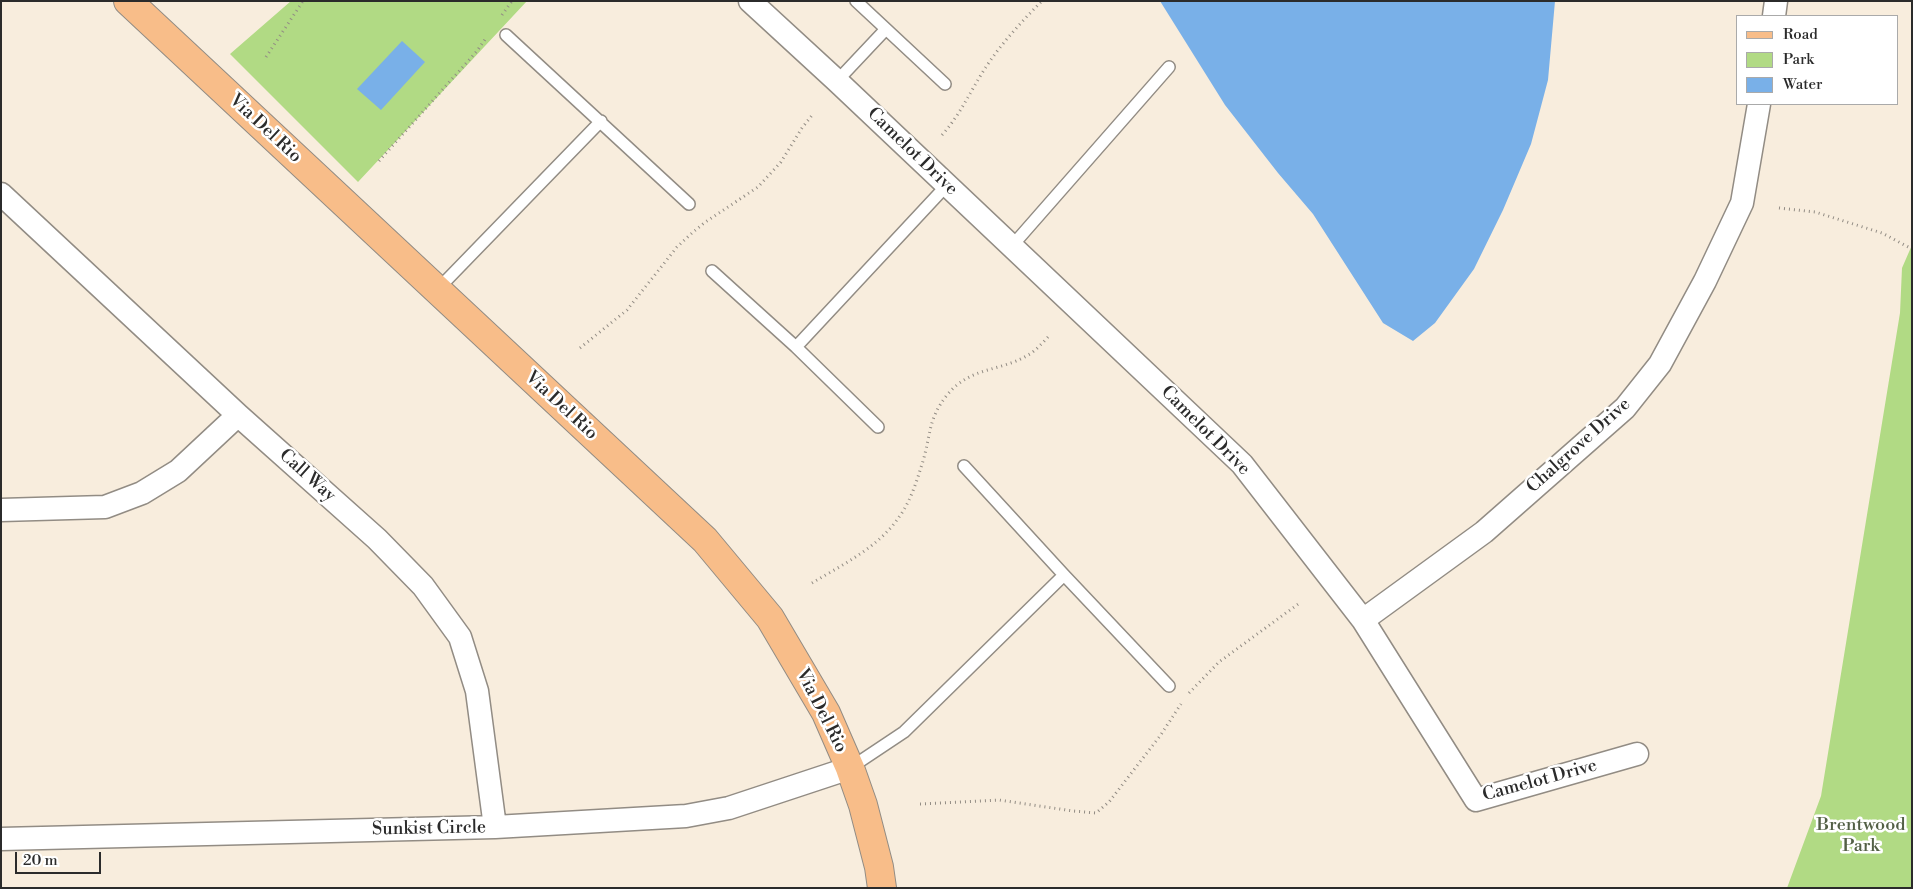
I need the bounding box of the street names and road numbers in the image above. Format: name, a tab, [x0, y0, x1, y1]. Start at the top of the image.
street label: Via Del Rio	[224, 90, 306, 168]
street label: Camelot Drive	[862, 103, 962, 201]
street label: Via Del Rio	[520, 367, 602, 445]
street label: Camelot Drive	[1156, 382, 1254, 480]
street label: Chalgrove Drive	[1523, 394, 1635, 498]
street label: Call Way	[274, 445, 340, 507]
street label: Via Del Rio	[791, 665, 851, 757]
street label: Camelot Drive	[1480, 755, 1600, 807]
street label: Sunkist Circle	[372, 817, 486, 841]

